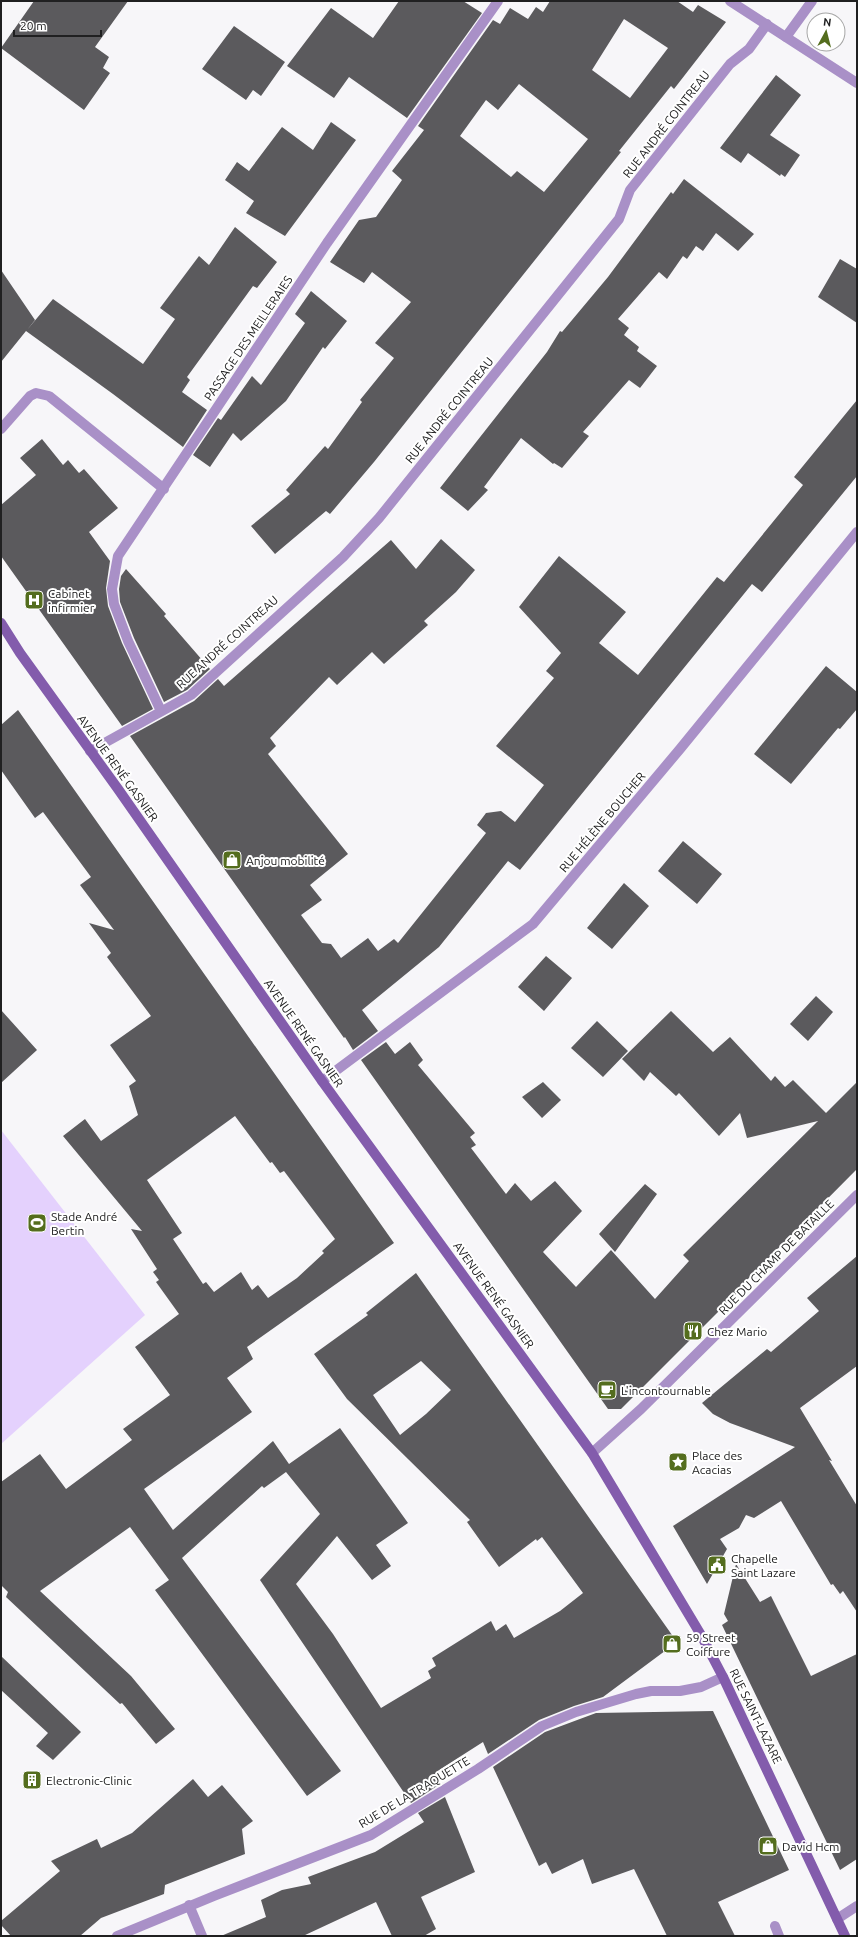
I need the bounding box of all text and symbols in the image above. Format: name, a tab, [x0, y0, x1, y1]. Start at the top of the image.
scale bar	[14, 12, 101, 38]
north arrow	[806, 12, 846, 52]
text: N	[822, 16, 832, 29]
text: 20 m	[20, 19, 47, 32]
street label: RUE ANDRÉ COINTREAU	[620, 68, 712, 180]
street label: PASSAGE DES MEILLERAIES	[201, 273, 295, 403]
street label: RUE ANDRÉ COINTREAU	[402, 355, 496, 465]
place label: Cabinet infirmier	[48, 587, 95, 614]
hospital icon: Cabinet infirmier	[23, 589, 45, 611]
street label: RUE ANDRÉ COINTREAU	[174, 593, 280, 691]
street label: AVENUE RENÉ GASNIER	[75, 712, 161, 824]
street label: RUE HÉLÈNE BOUCHER	[556, 769, 648, 875]
shop icon: Anjou mobilité	[221, 849, 243, 871]
place label: Anjou mobilité	[246, 854, 325, 867]
street label: AVENUE RENÉ GASNIER	[262, 977, 346, 1090]
street label: RUE DU CHAMP DE BATAILLE	[716, 1197, 836, 1317]
place label: Stade André Bertin	[51, 1210, 117, 1237]
sports icon: Stade André Bertin	[26, 1212, 48, 1234]
street label: AVENUE RENÉ GASNIER	[451, 1239, 537, 1351]
restaurant icon: Chez Mario	[682, 1320, 704, 1342]
place label: Chez Mario	[707, 1325, 767, 1338]
cafe icon: L'incontournable	[596, 1379, 618, 1401]
place label: L'incontournable	[621, 1384, 711, 1397]
place label: Place des Acacias	[692, 1449, 742, 1476]
place icon: Place des Acacias	[667, 1451, 689, 1473]
place label: Chapelle Saint Lazare	[731, 1552, 796, 1579]
public building icon: Chapelle Saint Lazare	[706, 1554, 728, 1576]
place label: 59 Street Coiffure	[686, 1631, 736, 1658]
shop icon: 59 Street Coiffure	[661, 1633, 683, 1655]
street label: RUE SAINT-LAZARE	[727, 1666, 785, 1766]
street label: RUE DE LA TRAQUETTE	[356, 1754, 472, 1830]
building icon: Electronic-Clinic	[21, 1769, 43, 1791]
place label: Electronic-Clinic	[46, 1774, 132, 1787]
shop icon: David Hcm	[757, 1835, 779, 1857]
place label: David Hcm	[782, 1840, 839, 1853]

